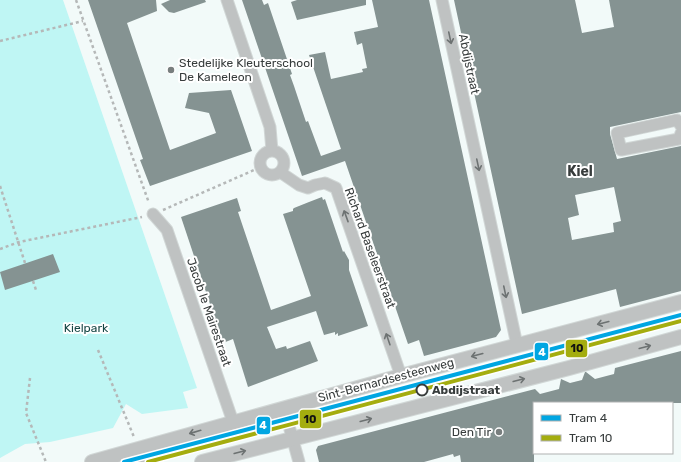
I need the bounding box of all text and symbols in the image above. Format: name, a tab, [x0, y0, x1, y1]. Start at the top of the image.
one-way arrow	[447, 31, 455, 44]
street label: Abdijstraat	[456, 33, 482, 96]
place label: Stedelijke Kleuterschool De Kameleon	[179, 56, 313, 84]
marker: Stedelijke Kleuterschool De Kameleon	[166, 65, 176, 75]
one-way arrow	[474, 158, 482, 171]
district label: Kiel	[567, 163, 593, 180]
street label: Richard Baseleerstraat	[342, 186, 398, 311]
one-way arrow	[342, 209, 349, 222]
street label: Jacob le Mairestraat	[184, 256, 234, 368]
one-way arrow	[502, 285, 510, 298]
one-way arrow	[596, 319, 609, 327]
park label: Kielpark	[64, 321, 109, 335]
one-way arrow	[384, 333, 392, 345]
line badge: 10	[565, 339, 588, 358]
line badge: 4	[534, 342, 549, 361]
text: 10	[571, 342, 583, 355]
one-way arrow	[638, 343, 651, 350]
text: 4	[538, 346, 546, 359]
one-way arrow	[471, 352, 484, 360]
street label: Sint-Bernardsesteenweg	[316, 355, 456, 405]
one-way arrow	[512, 376, 525, 384]
marker: Abdijstraat	[415, 383, 429, 397]
place label: Abdijstraat	[432, 383, 500, 397]
legend	[533, 402, 673, 454]
line badge: 10	[299, 409, 322, 429]
text: Tram 4	[569, 411, 608, 425]
text: 10	[304, 413, 316, 426]
line badge: 4	[256, 416, 271, 435]
one-way arrow	[359, 416, 372, 423]
text: 4	[259, 419, 267, 432]
place label: Den Tir	[452, 425, 491, 439]
marker: Den Tir	[494, 427, 504, 437]
one-way arrow	[189, 429, 202, 437]
text: Tram 10	[569, 431, 612, 445]
one-way arrow	[233, 448, 246, 456]

